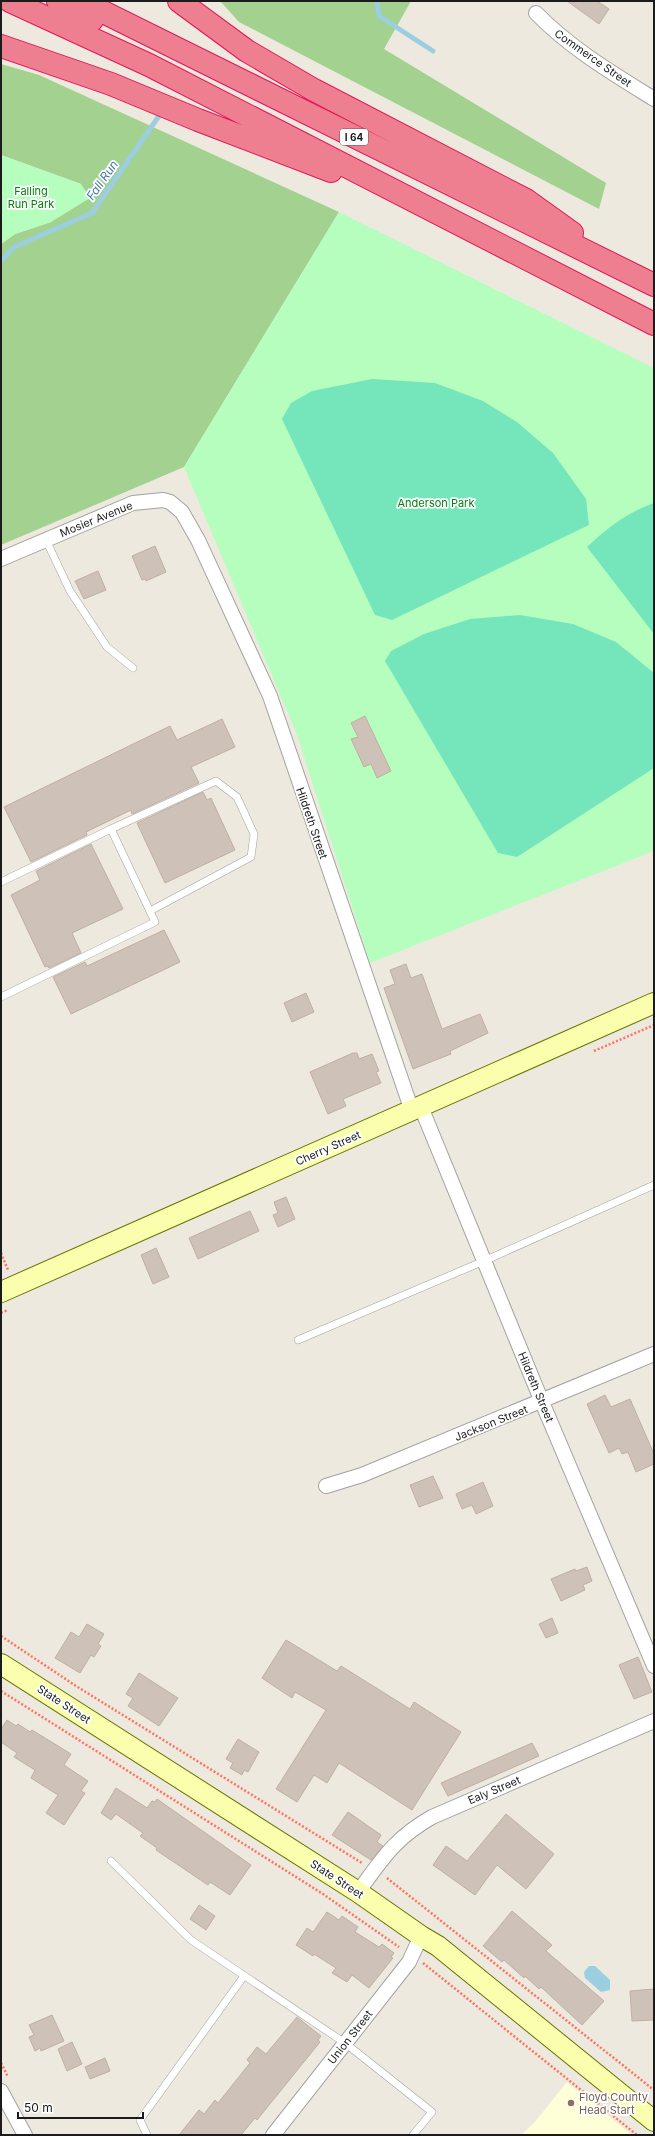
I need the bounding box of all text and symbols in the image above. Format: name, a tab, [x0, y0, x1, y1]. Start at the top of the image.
street label: Commerce Street	[552, 26, 635, 90]
road number: I 64	[340, 129, 368, 145]
water label: Fall Run	[83, 157, 121, 203]
park label: Falling Run Park	[8, 184, 54, 211]
park label: Anderson Park	[398, 496, 474, 510]
street label: Mosier Avenue	[58, 498, 134, 540]
street label: Hildreth Street	[293, 785, 331, 861]
street label: Cherry Street	[293, 1127, 363, 1169]
street label: Hildreth Street	[515, 1350, 557, 1425]
street label: Jackson Street	[452, 1402, 530, 1444]
street label: State Street	[35, 1682, 94, 1727]
street label: Ealy Street	[466, 1772, 523, 1807]
street label: State Street	[308, 1857, 367, 1902]
street label: Union Street	[325, 2007, 376, 2067]
place label: Floyd County Head Start	[579, 2090, 648, 2117]
scale bar	[18, 2094, 143, 2120]
marker: Floyd County Head Start	[566, 2098, 576, 2108]
text: 50 m	[24, 2100, 53, 2115]

